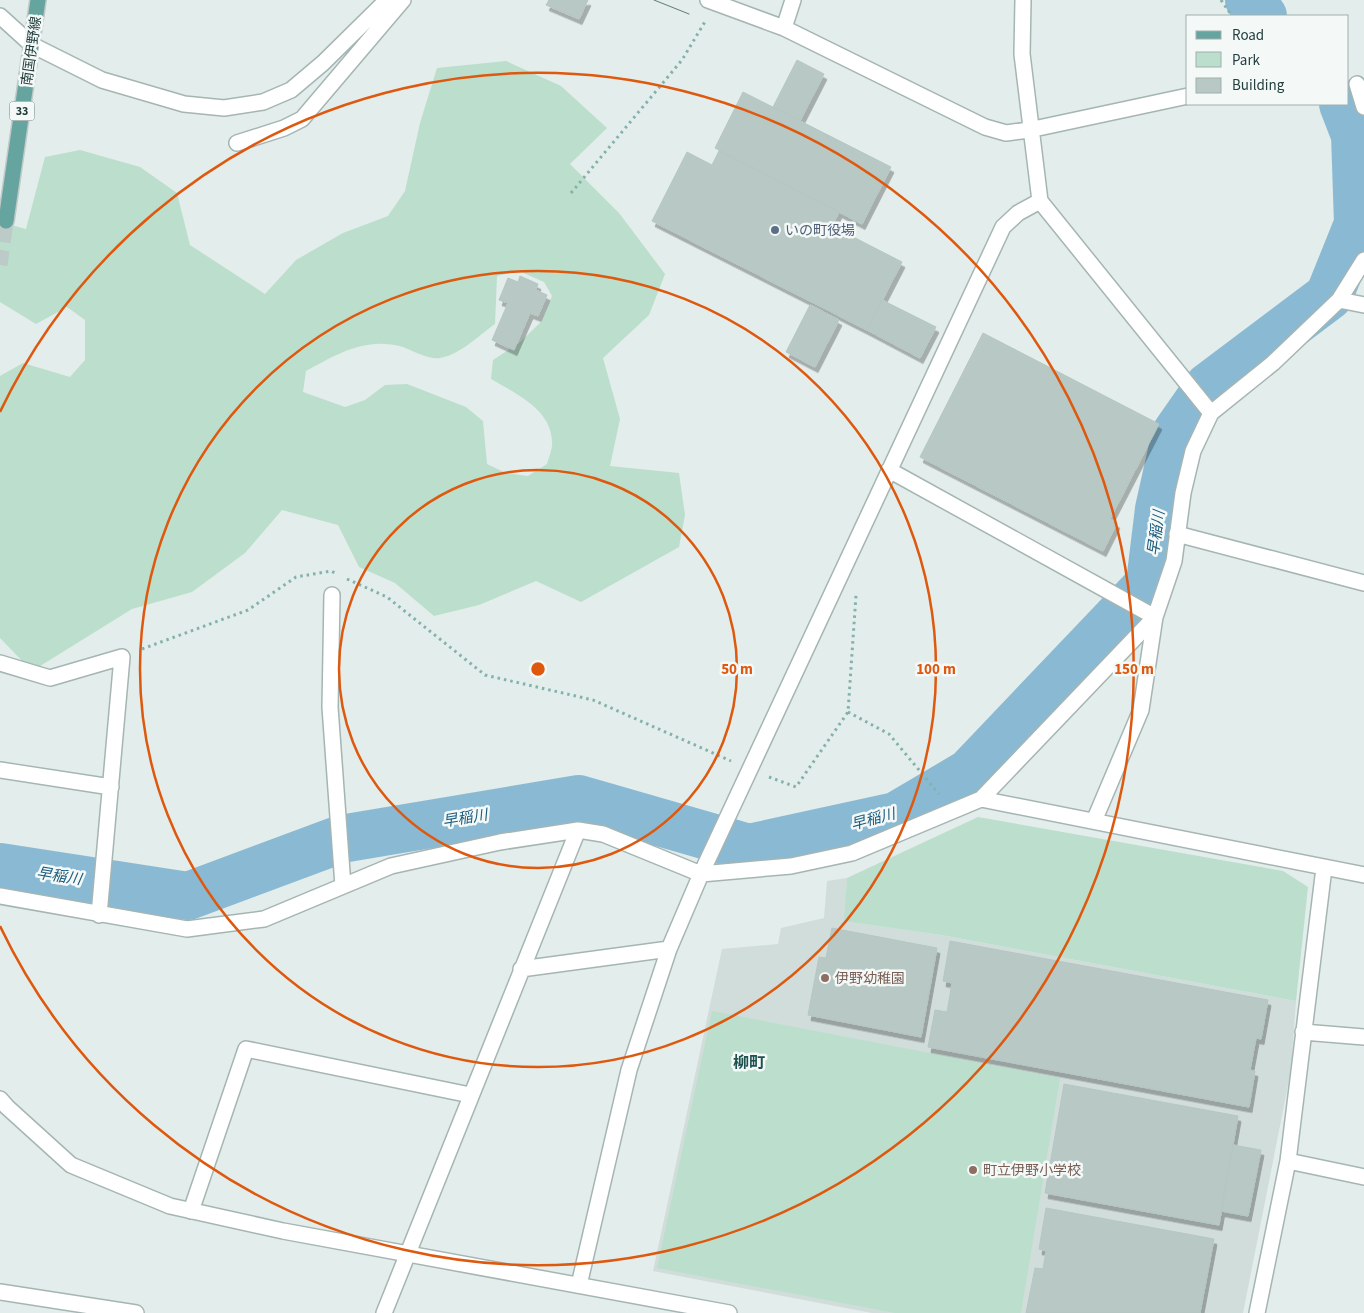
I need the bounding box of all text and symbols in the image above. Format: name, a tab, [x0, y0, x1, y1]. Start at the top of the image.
street label: 南国伊野線	[17, 15, 47, 87]
legend	[1186, 15, 1349, 105]
text: Road	[1232, 25, 1264, 46]
text: Park	[1232, 50, 1261, 71]
text: Building	[1232, 75, 1285, 96]
road number: 33	[10, 102, 34, 120]
place label: いの町役場	[785, 221, 855, 241]
marker: いの町役場	[769, 224, 781, 236]
water label: 早稲川	[1143, 507, 1170, 557]
text: 50 m	[721, 659, 753, 680]
text: 100 m	[916, 659, 956, 680]
text: 150 m	[1114, 659, 1154, 680]
centre of rings	[529, 660, 547, 678]
water label: 早稲川	[849, 803, 900, 835]
water label: 早稲川	[441, 804, 491, 832]
water label: 早稲川	[35, 863, 85, 891]
place label: 伊野幼稚園	[835, 969, 905, 989]
marker: 伊野幼稚園	[819, 972, 831, 984]
district label: 柳町	[733, 1052, 765, 1074]
place label: 町立伊野小学校	[983, 1161, 1081, 1181]
marker: 町立伊野小学校	[967, 1164, 979, 1176]

